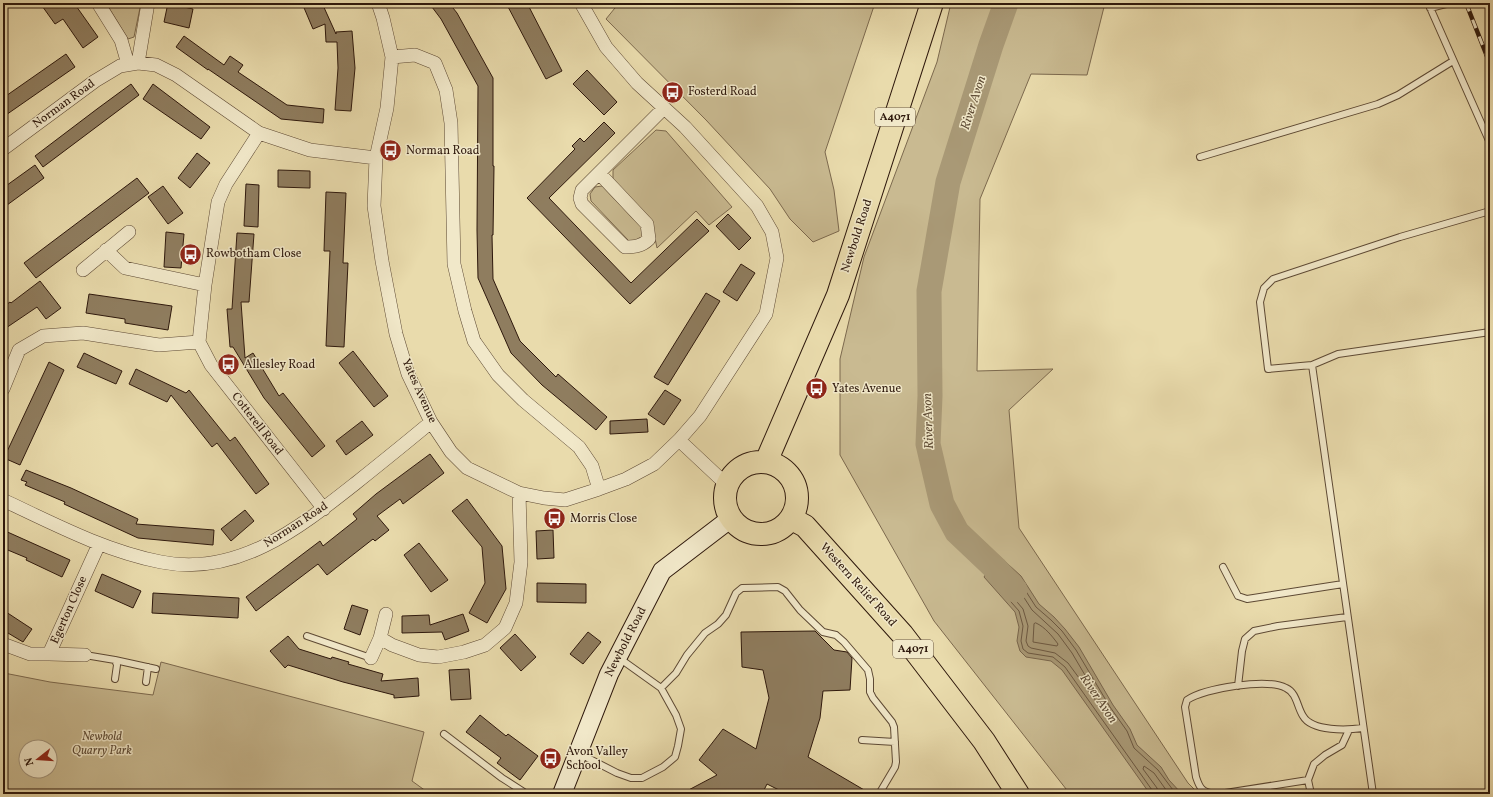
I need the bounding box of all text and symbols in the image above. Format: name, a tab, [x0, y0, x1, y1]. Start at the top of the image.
water label: River Avon	[957, 73, 991, 132]
street label: Norman Road	[30, 76, 99, 132]
bus stop icon: Fosterd Road	[660, 79, 686, 105]
place label: Fosterd Road	[688, 84, 757, 100]
road number: A4071	[875, 108, 915, 126]
bus stop icon: Norman Road	[378, 138, 404, 164]
place label: Norman Road	[406, 143, 480, 159]
street label: Newbold Road	[838, 197, 876, 275]
bus stop icon: Rowbotham Close	[178, 241, 204, 267]
place label: Rowbotham Close	[206, 246, 302, 262]
bus stop icon: Allesley Road	[215, 352, 241, 378]
street label: Yates Avenue	[398, 356, 440, 426]
place label: Allesley Road	[244, 357, 315, 373]
bus stop icon: Yates Avenue	[804, 376, 830, 402]
place label: Yates Avenue	[832, 381, 901, 397]
street label: Cotterell Road	[227, 389, 287, 459]
water label: River Avon	[919, 392, 939, 449]
street label: Norman Road	[261, 498, 331, 552]
bus stop icon: Morris Close	[541, 506, 567, 532]
place label: Morris Close	[570, 511, 637, 527]
street label: Western Relief Road	[816, 540, 900, 631]
street label: Egerton Close	[47, 573, 91, 646]
street label: Newbold Road	[602, 604, 651, 680]
road number: A4071	[893, 640, 933, 658]
water label: River Avon	[1075, 671, 1121, 727]
park label: Newbold Quarry Park	[72, 729, 132, 759]
north arrow	[18, 739, 58, 779]
place label: Avon Valley School	[566, 744, 628, 774]
bus stop icon: Avon Valley School	[538, 746, 564, 772]
text: N	[22, 755, 38, 768]

